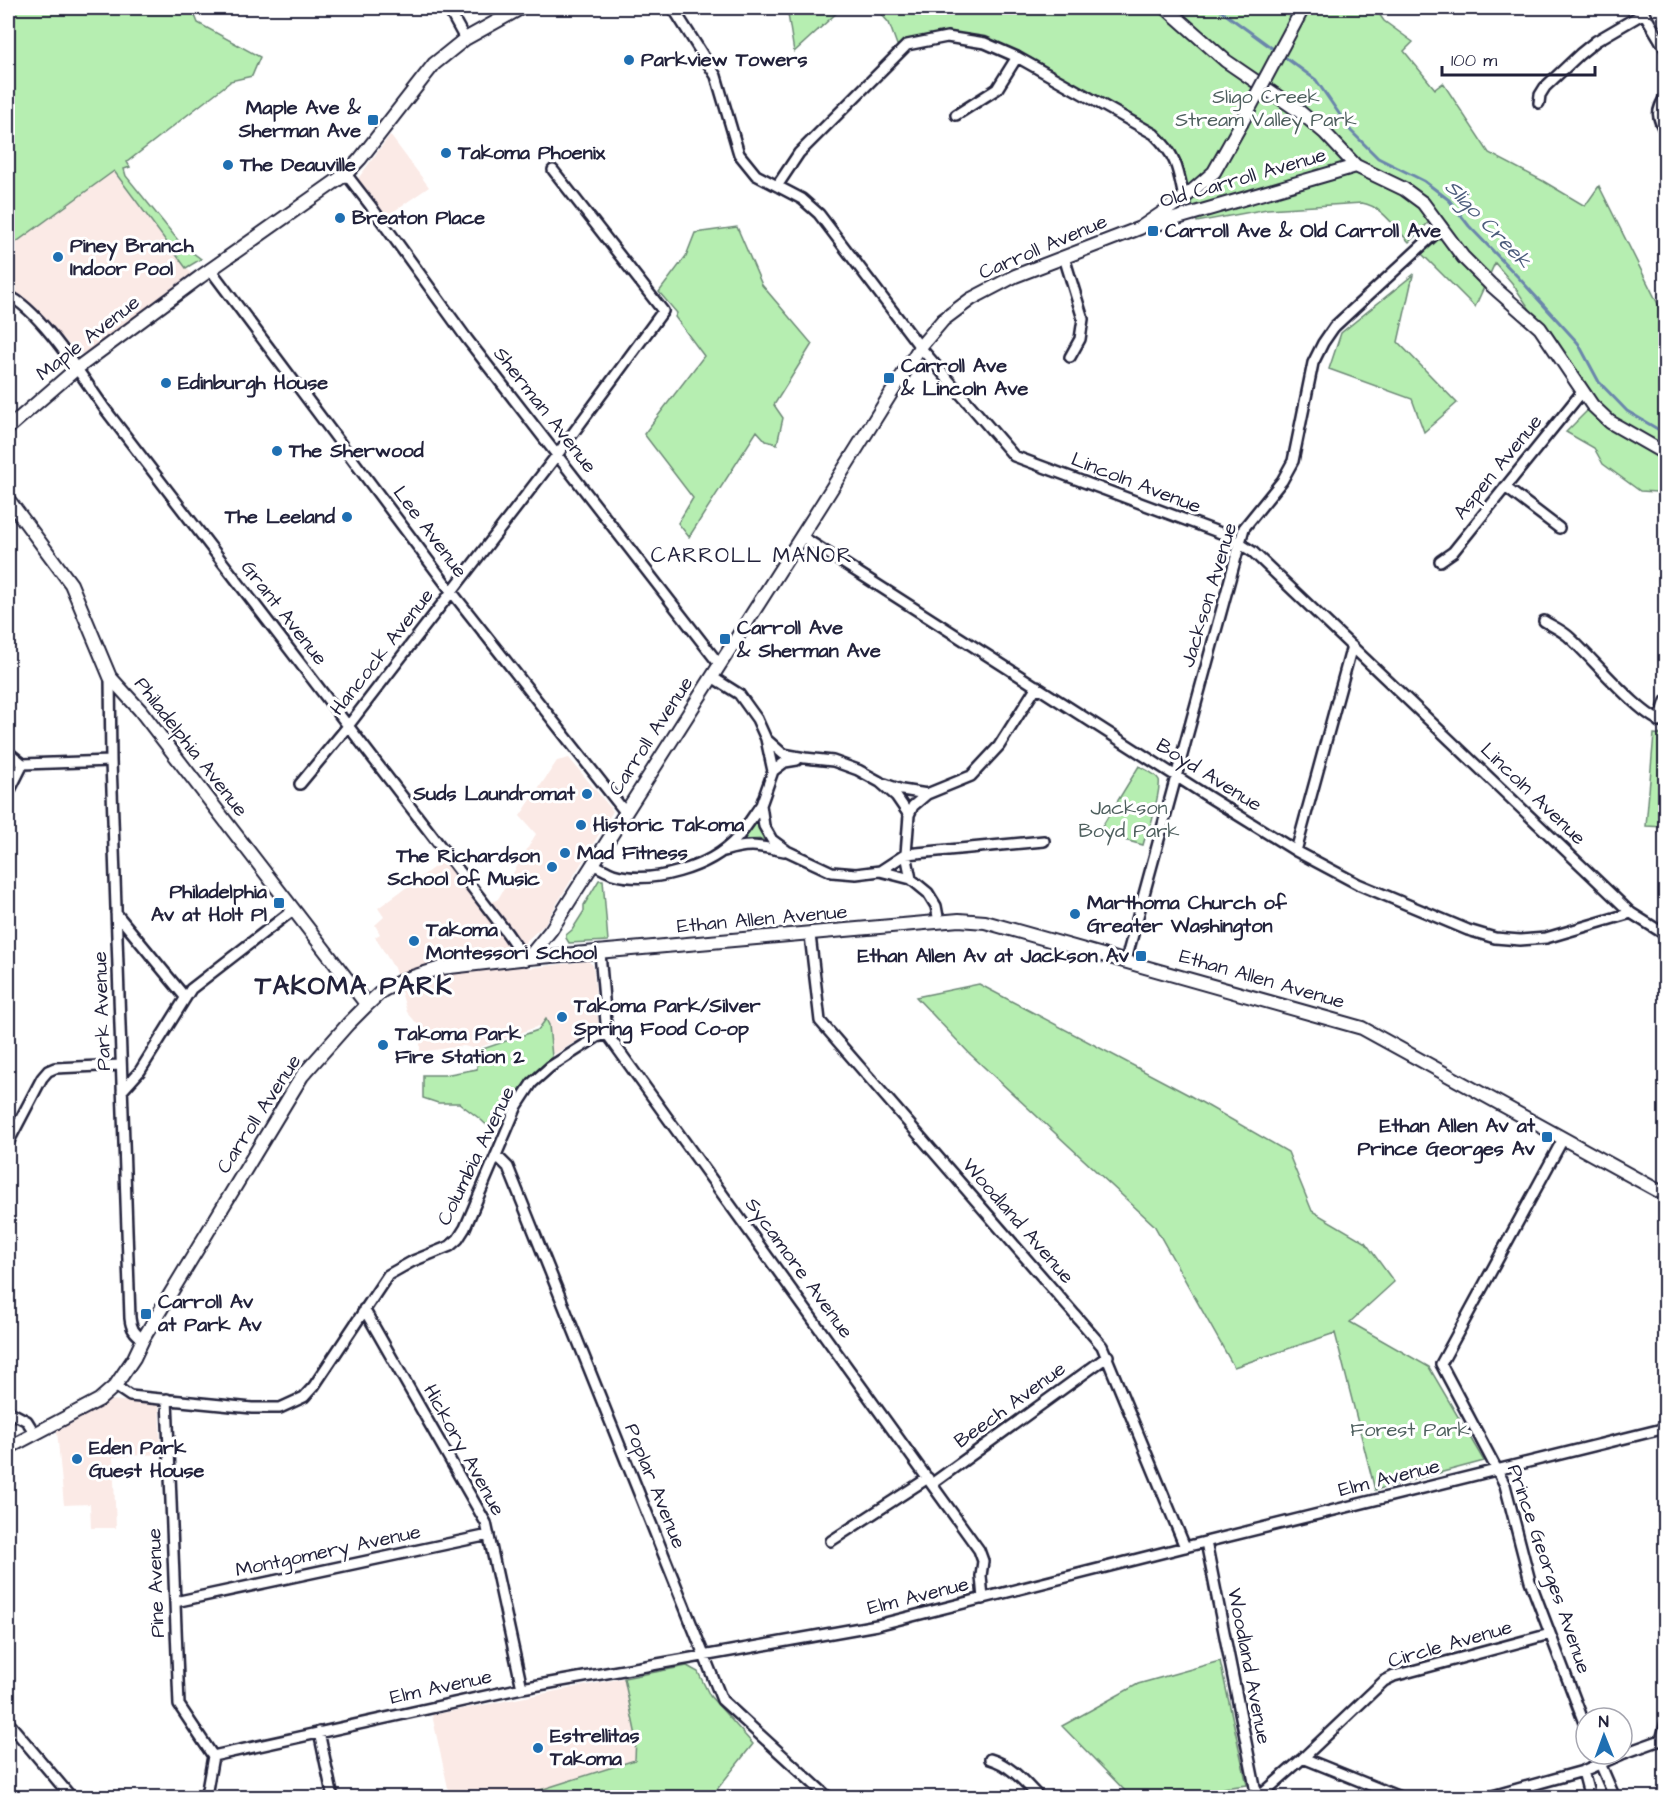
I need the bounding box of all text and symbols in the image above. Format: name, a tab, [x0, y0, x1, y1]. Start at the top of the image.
scale bar	[1442, 39, 1595, 77]
place label: Parkview Towers	[641, 46, 807, 74]
text: 100 m	[1451, 48, 1497, 73]
marker: Parkview Towers	[622, 53, 636, 67]
park label: Sligo Creek Stream Valley Park	[1175, 83, 1357, 135]
place label: Maple Ave & Sherman Ave	[238, 94, 362, 145]
marker: Maple Ave & Sherman Ave	[366, 113, 380, 127]
place label: Takoma Phoenix	[457, 139, 606, 167]
street label: Old Carroll Avenue	[1157, 141, 1330, 215]
marker: Takoma Phoenix	[439, 146, 453, 160]
place label: The Deauville	[239, 151, 356, 179]
marker: The Deauville	[221, 158, 235, 172]
water label: Sligo Creek	[1438, 173, 1538, 276]
place label: Breaton Place	[352, 204, 485, 232]
street label: Carroll Avenue	[975, 207, 1112, 287]
marker: Breaton Place	[333, 211, 347, 225]
place label: Carroll Ave & Old Carroll Ave	[1165, 217, 1441, 245]
marker: Carroll Ave & Old Carroll Ave	[1146, 224, 1160, 238]
place label: Piney Branch Indoor Pool	[70, 232, 195, 283]
marker: Piney Branch Indoor Pool	[51, 250, 65, 264]
street label: Maple Avenue	[30, 288, 146, 387]
street label: Sherman Avenue	[487, 341, 603, 479]
place label: Carroll Ave & Lincoln Ave	[900, 352, 1029, 403]
place label: Edinburgh House	[178, 369, 328, 398]
marker: Carroll Ave & Lincoln Ave	[882, 371, 896, 385]
marker: Edinburgh House	[159, 376, 173, 390]
street label: Aspen Avenue	[1447, 408, 1549, 525]
place label: The Sherwood	[288, 437, 424, 465]
marker: The Sherwood	[270, 444, 284, 458]
street label: Lincoln Avenue	[1067, 445, 1205, 521]
street label: Lee Avenue	[386, 480, 474, 584]
place label: The Leeland	[224, 503, 336, 531]
marker: The Leeland	[340, 510, 354, 524]
street label: Jackson Avenue	[1174, 519, 1244, 671]
district label: CARROLL MANOR	[651, 541, 853, 570]
street label: Grant Avenue	[234, 555, 334, 671]
street label: Hancock Avenue	[324, 583, 441, 721]
place label: Carroll Ave & Sherman Ave	[736, 614, 881, 665]
marker: Carroll Ave & Sherman Ave	[718, 632, 732, 646]
street label: Philadelphia Avenue	[127, 671, 255, 823]
street label: Carroll Avenue	[602, 671, 700, 801]
street label: Boyd Avenue	[1150, 731, 1267, 820]
street label: Lincoln Avenue	[1474, 736, 1592, 852]
place label: Suds Laundromat	[412, 780, 576, 808]
marker: Suds Laundromat	[580, 787, 594, 801]
park label: Jackson Boyd Park	[1079, 794, 1179, 846]
place label: Historic Takoma	[593, 811, 745, 839]
marker: Historic Takoma	[574, 818, 588, 832]
place label: Mad Fitness	[577, 839, 688, 867]
place label: The Richardson School of Music	[386, 842, 540, 893]
marker: Mad Fitness	[558, 846, 572, 860]
marker: The Richardson School of Music	[545, 860, 559, 874]
place label: Philadelphia Av at Holt Pl	[151, 878, 268, 929]
place label: Marthoma Church of Greater Washington	[1087, 889, 1288, 941]
marker: Philadelphia Av at Holt Pl	[272, 896, 286, 910]
street label: Ethan Allen Avenue	[676, 898, 849, 940]
marker: Marthoma Church of Greater Washington	[1068, 907, 1082, 921]
place label: Takoma Montessori School	[425, 916, 597, 967]
marker: Takoma Montessori School	[407, 934, 421, 948]
place label: Ethan Allen Av at Jackson Av	[857, 942, 1130, 970]
street label: Ethan Allen Avenue	[1176, 942, 1348, 1016]
marker: Ethan Allen Av at Jackson Av	[1134, 949, 1148, 963]
street label: Park Avenue	[86, 951, 118, 1071]
district label: TAKOMA PARK	[254, 968, 453, 1004]
place label: Takoma Park/Silver Spring Food Co-op	[573, 992, 761, 1044]
marker: Takoma Park/Silver Spring Food Co-op	[555, 1010, 569, 1024]
place label: Takoma Park Fire Station 2	[394, 1020, 525, 1071]
marker: Takoma Park Fire Station 2	[376, 1038, 390, 1052]
street label: Carroll Avenue	[210, 1049, 308, 1179]
street label: Columbia Avenue	[430, 1082, 522, 1230]
place label: Ethan Allen Av at Prince Georges Av	[1357, 1112, 1536, 1164]
marker: Ethan Allen Av at Prince Georges Av	[1540, 1130, 1554, 1144]
street label: Woodland Avenue	[956, 1152, 1081, 1290]
street label: Sycamore Avenue	[737, 1192, 860, 1345]
place label: Carroll Av at Park Av	[157, 1288, 262, 1339]
marker: Carroll Av at Park Av	[139, 1307, 153, 1321]
street label: Beech Avenue	[949, 1355, 1072, 1455]
street label: Hickory Avenue	[415, 1379, 512, 1521]
park label: Forest Park	[1350, 1416, 1470, 1444]
street label: Poplar Avenue	[617, 1419, 693, 1553]
place label: Eden Park Guest House	[89, 1434, 205, 1485]
marker: Eden Park Guest House	[70, 1452, 84, 1466]
street label: Elm Avenue	[1335, 1452, 1443, 1504]
street label: Prince Georges Avenue	[1499, 1461, 1598, 1678]
street label: Montgomery Avenue	[233, 1518, 424, 1585]
street label: Pine Avenue	[140, 1528, 172, 1638]
street label: Elm Avenue	[864, 1570, 972, 1622]
street label: Woodland Avenue	[1220, 1586, 1278, 1746]
street label: Circle Avenue	[1385, 1613, 1515, 1675]
street label: Elm Avenue	[387, 1663, 495, 1711]
north arrow	[1574, 1706, 1634, 1766]
text: N	[1599, 1711, 1609, 1733]
place label: Estrellitas Takoma	[549, 1722, 639, 1773]
marker: Estrellitas Takoma	[531, 1741, 545, 1755]

